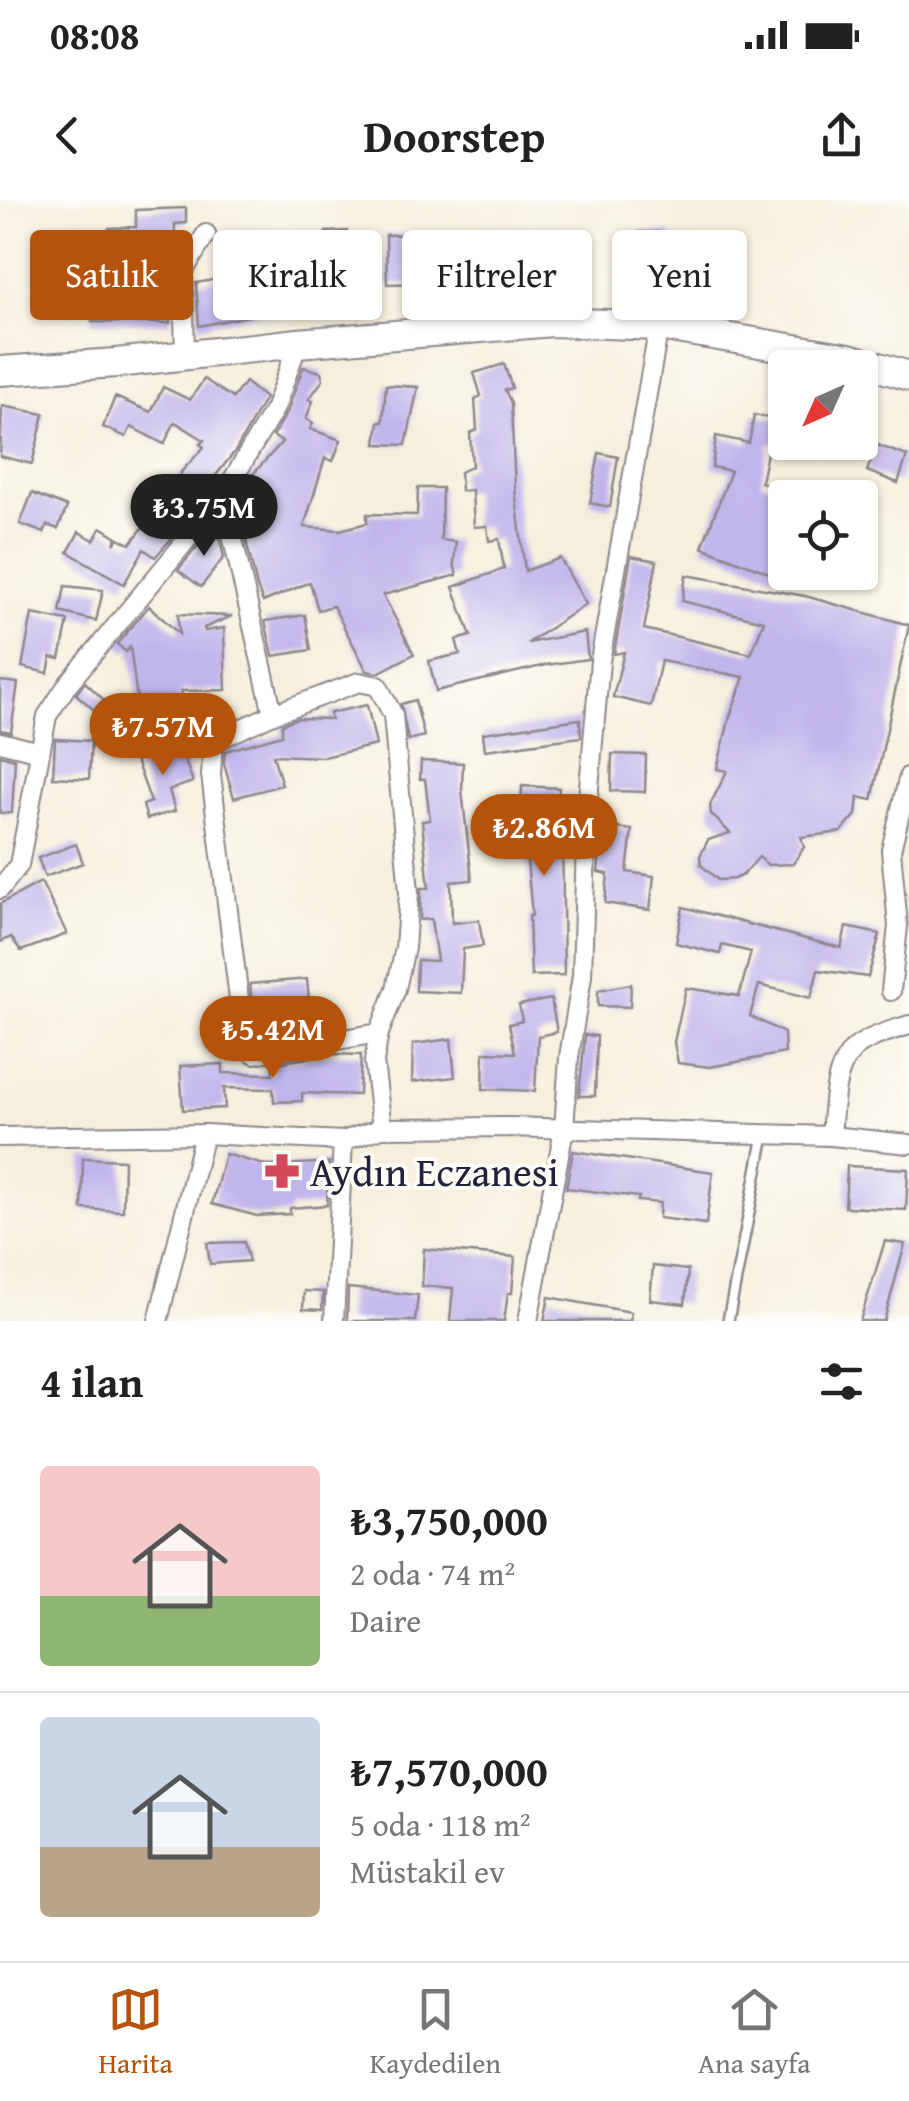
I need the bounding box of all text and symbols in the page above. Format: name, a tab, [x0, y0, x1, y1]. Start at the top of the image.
text: 08:08	[50, 7, 140, 63]
text: Doorstep	[364, 103, 545, 168]
icon: back	[40, 108, 95, 163]
icon: share	[814, 108, 869, 163]
chip: Satılık	[30, 230, 193, 320]
chip: Kiralık	[213, 230, 382, 320]
chip: Filtreler	[402, 230, 592, 320]
chip: Yeni	[612, 230, 747, 320]
north arrow	[768, 350, 878, 460]
map controls	[768, 350, 878, 590]
pin: ₺3.75M	[123, 474, 285, 559]
button: locate	[768, 480, 878, 590]
text: ₺3.75M	[153, 483, 255, 530]
pin: ₺7.57M	[82, 693, 244, 778]
text: ₺7.57M	[112, 702, 214, 749]
pin: ₺2.86M	[463, 794, 625, 879]
text: ₺2.86M	[493, 803, 595, 850]
pin: ₺5.42M	[192, 996, 354, 1081]
text: ₺5.42M	[222, 1005, 324, 1052]
place label: Aydın Eczanesi	[310, 1142, 559, 1201]
pharmacy icon: Aydın Eczanesi	[263, 1152, 301, 1190]
text: 4 ilan	[40, 1351, 143, 1412]
icon: filters	[814, 1354, 869, 1409]
text: ₺3,750,000	[350, 1489, 548, 1550]
icon: home	[120, 1506, 240, 1626]
text: 2 oda · 74 m²	[350, 1550, 515, 1597]
text: Daire	[350, 1597, 421, 1644]
text: ₺7,570,000	[350, 1740, 548, 1801]
icon: home	[120, 1757, 240, 1877]
text: 5 oda · 118 m²	[350, 1801, 531, 1848]
text: Müstakil ev	[350, 1848, 505, 1895]
tab: Harita	[98, 1982, 173, 2083]
tab: Kaydedilen	[370, 1982, 501, 2083]
tab: Ana sayfa	[698, 1982, 811, 2083]

